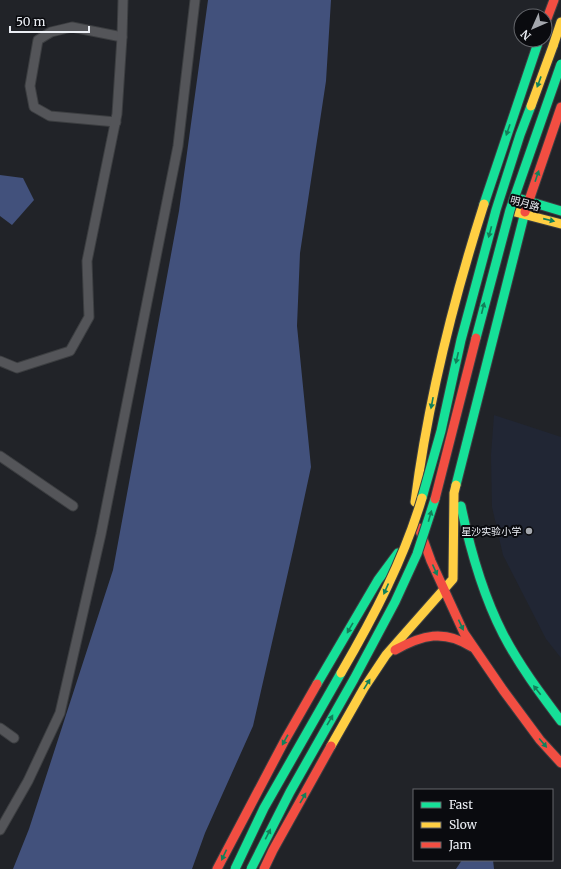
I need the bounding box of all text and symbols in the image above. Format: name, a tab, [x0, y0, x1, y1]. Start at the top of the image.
scale bar	[10, 8, 89, 34]
north arrow	[513, 8, 553, 48]
text: 50 m	[16, 14, 45, 29]
text: N	[518, 27, 534, 43]
one-way arrow	[536, 77, 542, 89]
one-way arrow	[504, 124, 510, 136]
one-way arrow	[534, 169, 540, 181]
street label: 明月路	[509, 193, 541, 214]
one-way arrow	[543, 218, 555, 224]
one-way arrow	[487, 227, 493, 239]
one-way arrow	[481, 302, 487, 314]
one-way arrow	[454, 352, 460, 364]
one-way arrow	[428, 397, 434, 409]
one-way arrow	[427, 509, 433, 521]
place label: 星沙实验小学	[461, 525, 521, 538]
marker: 星沙实验小学	[524, 526, 534, 536]
one-way arrow	[432, 565, 438, 576]
one-way arrow	[383, 583, 389, 595]
one-way arrow	[458, 620, 464, 631]
one-way arrow	[347, 622, 354, 634]
one-way arrow	[363, 679, 370, 690]
one-way arrow	[533, 684, 541, 695]
one-way arrow	[327, 714, 334, 726]
one-way arrow	[281, 735, 288, 746]
one-way arrow	[538, 738, 547, 749]
legend	[413, 789, 553, 861]
one-way arrow	[300, 792, 307, 804]
text: Fast	[449, 797, 473, 812]
text: Slow	[449, 817, 478, 832]
one-way arrow	[265, 828, 271, 840]
text: Jam	[448, 837, 472, 852]
one-way arrow	[221, 850, 227, 861]

